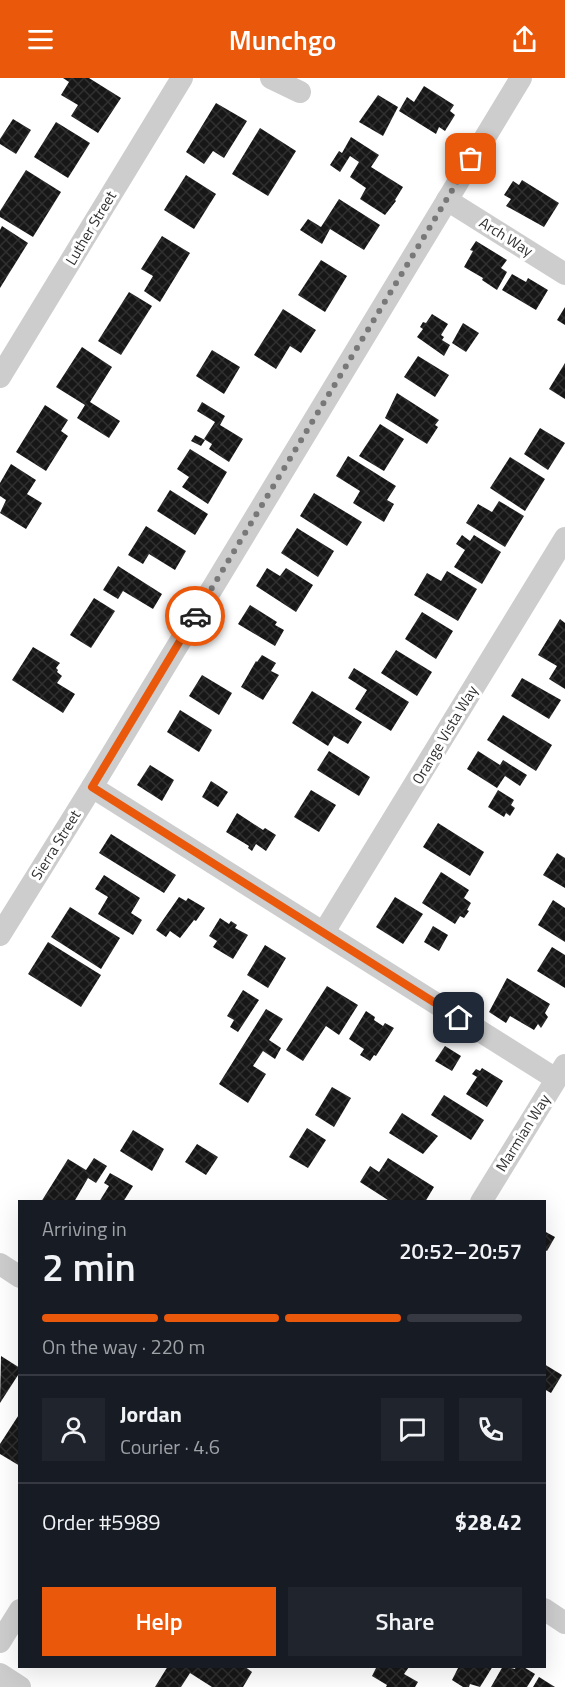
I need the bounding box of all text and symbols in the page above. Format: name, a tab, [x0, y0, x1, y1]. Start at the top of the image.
text: Munchgo	[229, 19, 336, 60]
icon: menu	[24, 23, 57, 56]
icon: share	[508, 23, 541, 56]
pin	[445, 133, 496, 184]
icon: bag	[454, 142, 487, 175]
street label: Luther Street	[59, 186, 122, 269]
street label: Arch Way	[475, 211, 538, 262]
courier	[165, 586, 225, 646]
icon: car	[179, 600, 212, 633]
street label: Orange Vista Way	[406, 681, 483, 789]
street label: Sierra Street	[25, 805, 87, 884]
pin	[433, 992, 484, 1043]
icon: home	[442, 1001, 475, 1034]
street label: Marmian Way	[490, 1089, 556, 1176]
text: Arriving in	[42, 1213, 127, 1244]
text: 20:52–20:57	[399, 1234, 522, 1268]
text: 2 min	[42, 1237, 136, 1296]
text: On the way · 220 m	[42, 1331, 205, 1362]
text: Jordan	[120, 1397, 182, 1431]
button: person	[42, 1398, 105, 1461]
button: chat	[381, 1398, 444, 1461]
button: phone	[459, 1398, 522, 1461]
text: Courier · 4.6	[120, 1431, 220, 1462]
text: Order #5989	[42, 1505, 161, 1539]
text: $28.42	[455, 1505, 522, 1539]
button: Help	[42, 1587, 276, 1656]
button: Share	[288, 1587, 522, 1656]

